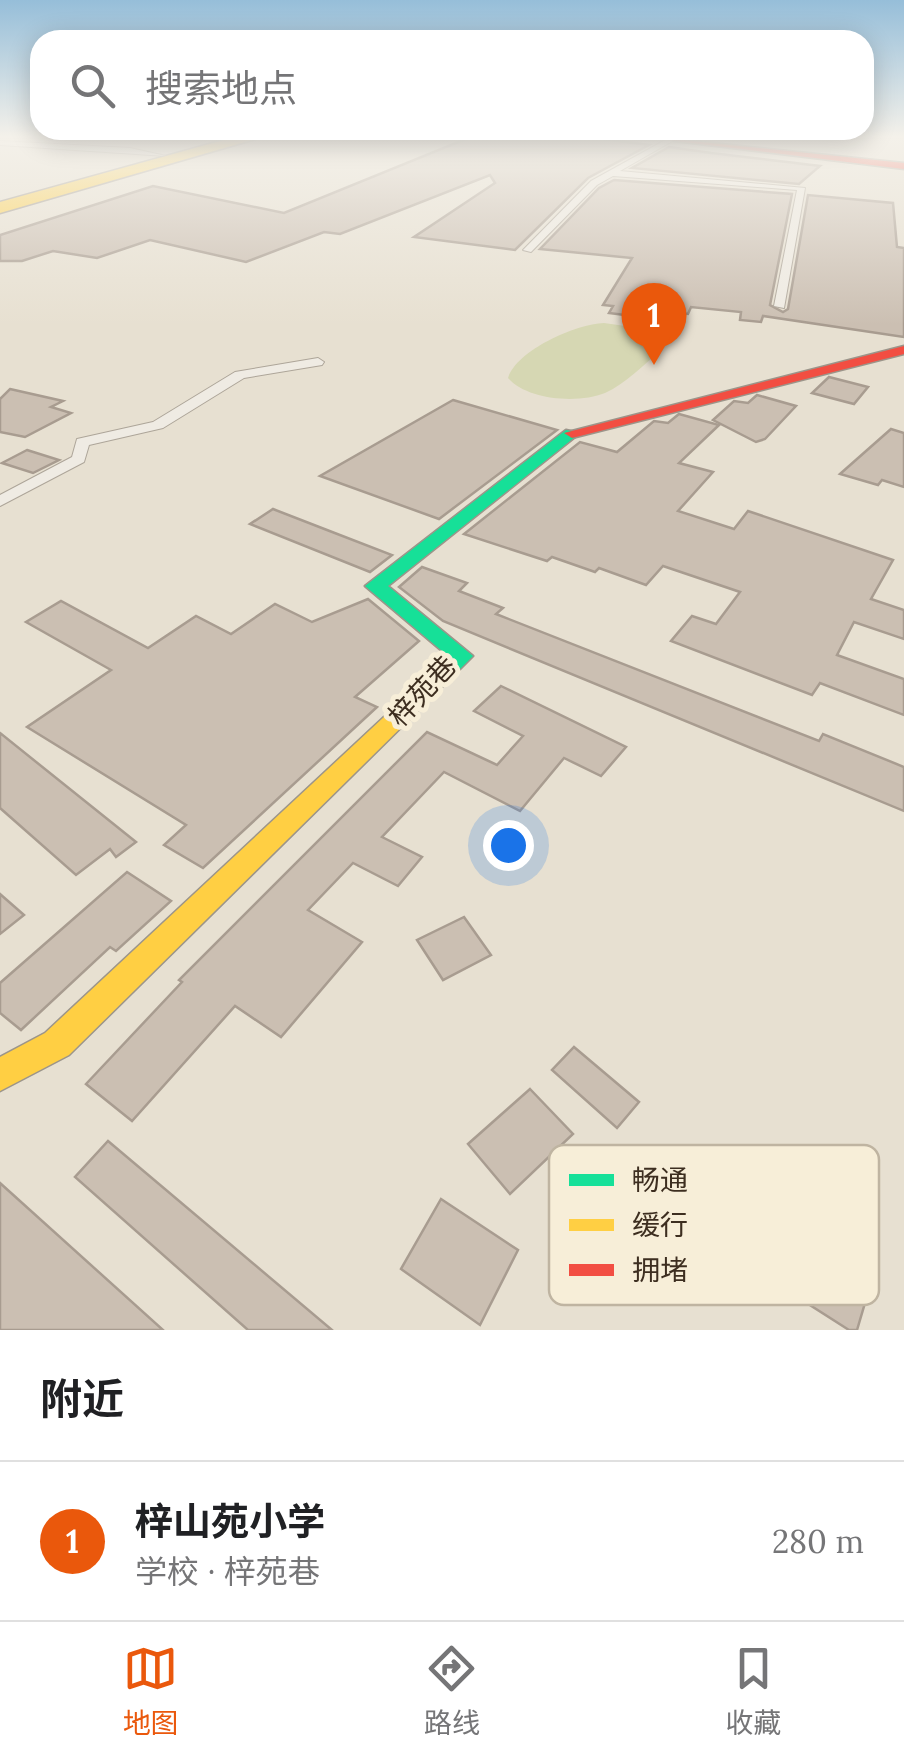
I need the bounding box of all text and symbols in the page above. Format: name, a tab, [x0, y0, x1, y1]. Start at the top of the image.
search box	[30, 30, 874, 140]
icon: search	[65, 58, 120, 113]
text: 搜索地点	[145, 64, 297, 112]
pin: 1	[622, 282, 686, 365]
street label: 梓苑巷	[380, 648, 464, 734]
your location	[483, 820, 534, 871]
legend	[549, 1145, 879, 1305]
text: 畅通	[632, 1162, 688, 1198]
text: 缓行	[632, 1207, 688, 1243]
text: 拥堵	[632, 1252, 688, 1288]
text: 附近	[40, 1372, 124, 1426]
text: 梓山苑小学	[135, 1497, 325, 1545]
text: 1	[66, 1521, 79, 1562]
text: 280 m	[772, 1521, 864, 1562]
text: 学校 · 梓苑巷	[135, 1551, 320, 1592]
tab: 地图	[123, 1641, 179, 1741]
tab: 路线	[424, 1641, 480, 1741]
tab: 收藏	[725, 1641, 781, 1741]

